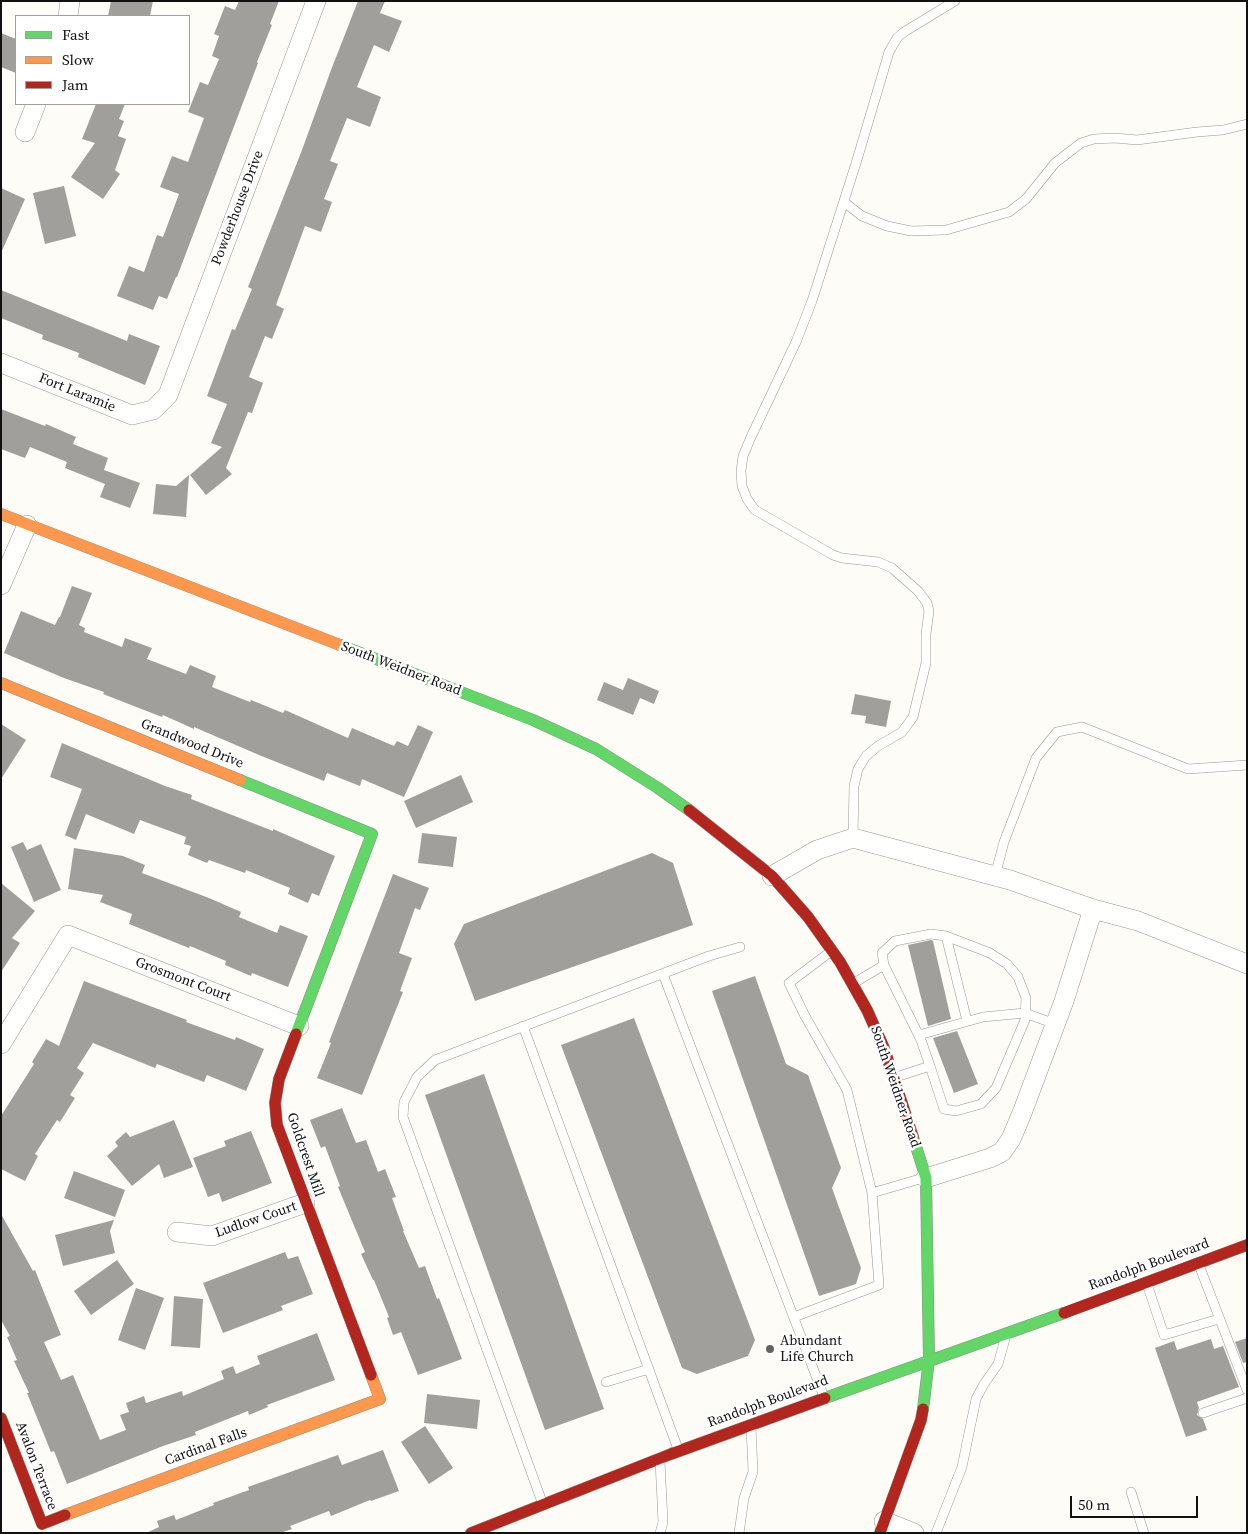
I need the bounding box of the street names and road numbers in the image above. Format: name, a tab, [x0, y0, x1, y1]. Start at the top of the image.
street label: Powderhouse Drive	[208, 148, 268, 268]
street label: Fort Laramie	[36, 370, 118, 416]
street label: South Weidner Road	[339, 638, 463, 700]
street label: Grandwood Drive	[138, 716, 246, 772]
street label: Grosmont Court	[133, 954, 233, 1006]
street label: South Weidner Road	[866, 1024, 924, 1150]
street label: Goldcrest Mill	[283, 1111, 327, 1199]
street label: Ludlow Court	[213, 1198, 299, 1242]
street label: Randolph Boulevard	[1086, 1235, 1212, 1295]
street label: Randolph Boulevard	[705, 1372, 831, 1432]
street label: Avalon Terrace	[11, 1419, 61, 1513]
street label: Cardinal Falls	[163, 1424, 249, 1470]

